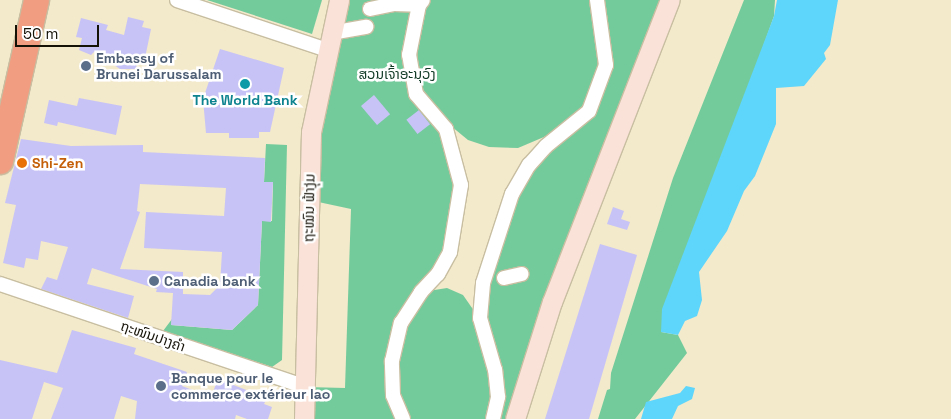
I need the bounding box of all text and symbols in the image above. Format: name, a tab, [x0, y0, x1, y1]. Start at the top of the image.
scale bar	[18, 15, 101, 47]
text: 50 m	[23, 24, 58, 43]
place label: Embassy of Brunei Darussalam	[96, 50, 222, 82]
marker: Embassy of Brunei Darussalam	[80, 60, 92, 72]
park label: ສວນເຈົ້າອະນຸວົງ	[358, 66, 436, 82]
marker: The World Bank	[239, 78, 251, 90]
place label: The World Bank	[192, 92, 298, 108]
place label: Shi-Zen	[32, 155, 83, 171]
marker: Shi-Zen	[16, 157, 28, 169]
street label: ຖະໝົນ ຟ້າງຸ່ມ	[300, 174, 318, 242]
place label: Canadia bank	[164, 273, 256, 289]
marker: Canadia bank	[148, 275, 160, 287]
street label: ຖະໜົນປາງຄໍາ	[118, 317, 188, 355]
place label: Banque pour le commerce extérieur lao	[171, 370, 330, 402]
marker: Banque pour le commerce extérieur lao	[155, 380, 167, 392]

